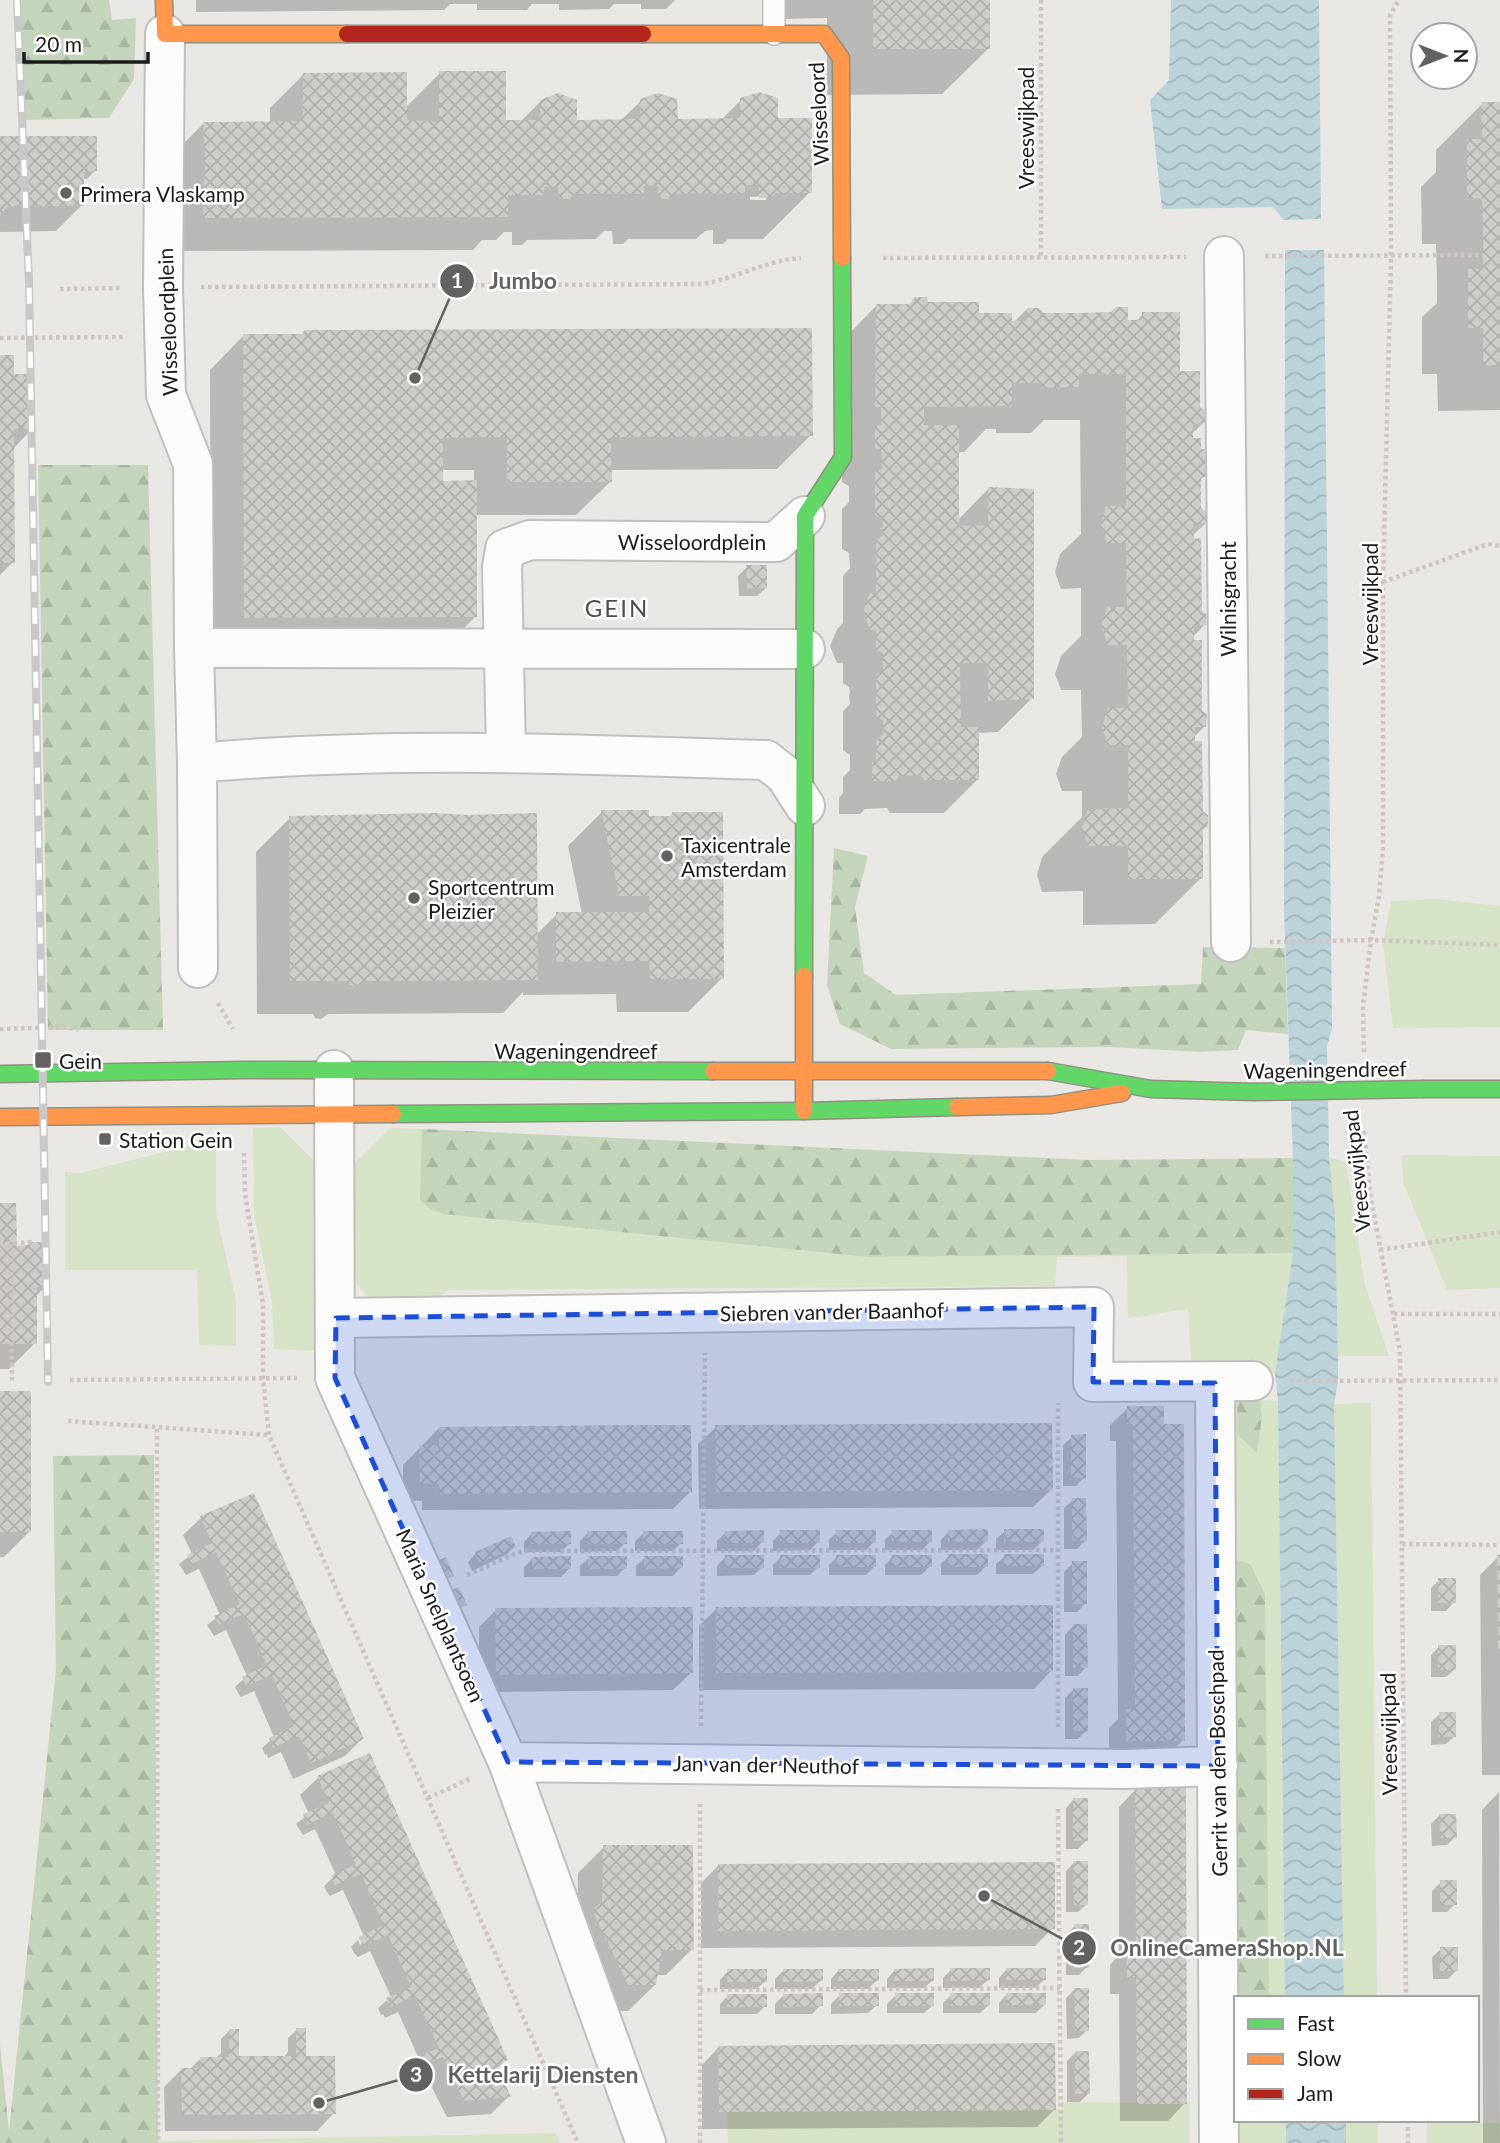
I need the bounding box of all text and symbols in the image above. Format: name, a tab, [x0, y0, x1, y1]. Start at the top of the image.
scale bar	[24, 21, 149, 65]
north arrow	[1409, 21, 1479, 91]
text: 20 m	[35, 31, 82, 56]
text: N	[1450, 49, 1473, 63]
street label: Wisseloord	[803, 62, 833, 166]
street label: Vreeswijkpad	[1013, 67, 1038, 189]
place label: Primera Vlaskamp	[80, 181, 245, 206]
marker: Primera Vlaskamp	[58, 185, 74, 201]
street label: Wisseloordplein	[152, 247, 182, 397]
callout: Jumbo	[440, 259, 571, 303]
text: Jumbo	[489, 266, 557, 294]
text: 1	[451, 267, 463, 292]
street label: Wisseloordplein	[618, 529, 766, 554]
street label: Wilnisgracht	[1215, 541, 1240, 657]
street label: Vreeswijkpad	[1357, 543, 1382, 665]
district label: GEIN	[585, 593, 649, 622]
place label: Taxicentrale Amsterdam	[681, 832, 791, 881]
marker: Taxicentrale Amsterdam	[659, 848, 675, 864]
place label: Sportcentrum Pleizier	[428, 874, 555, 923]
marker: Sportcentrum Pleizier	[406, 890, 422, 906]
street label: Wageningendreef	[494, 1038, 658, 1063]
place label: Gein	[59, 1048, 102, 1073]
marker: Gein	[33, 1050, 53, 1070]
street label: Wageningendreef	[1243, 1055, 1407, 1083]
street label: Vreeswijkpad	[1337, 1109, 1375, 1233]
place label: Station Gein	[119, 1127, 233, 1152]
marker: Station Gein	[97, 1131, 113, 1147]
street label: Siebren van der Baanhof	[720, 1297, 945, 1325]
street label: Maria Snelplantsoen	[392, 1524, 490, 1706]
street label: Gerrit van den Boschpad	[1203, 1649, 1231, 1877]
street label: Vreeswijkpad	[1374, 1672, 1402, 1796]
street label: Jan van der Neuthof	[673, 1750, 860, 1778]
callout: OnlineCameraShop.NL	[1061, 1926, 1358, 1970]
text: OnlineCameraShop.NL	[1110, 1933, 1344, 1961]
text: 2	[1073, 1934, 1085, 1959]
legend	[1234, 1996, 1479, 2122]
text: Fast	[1297, 2010, 1335, 2035]
text: Slow	[1297, 2045, 1342, 2070]
callout: Kettelarij Diensten	[399, 2053, 652, 2097]
text: Kettelarij Diensten	[448, 2060, 638, 2088]
text: 3	[410, 2061, 422, 2086]
text: Jam	[1297, 2080, 1333, 2105]

